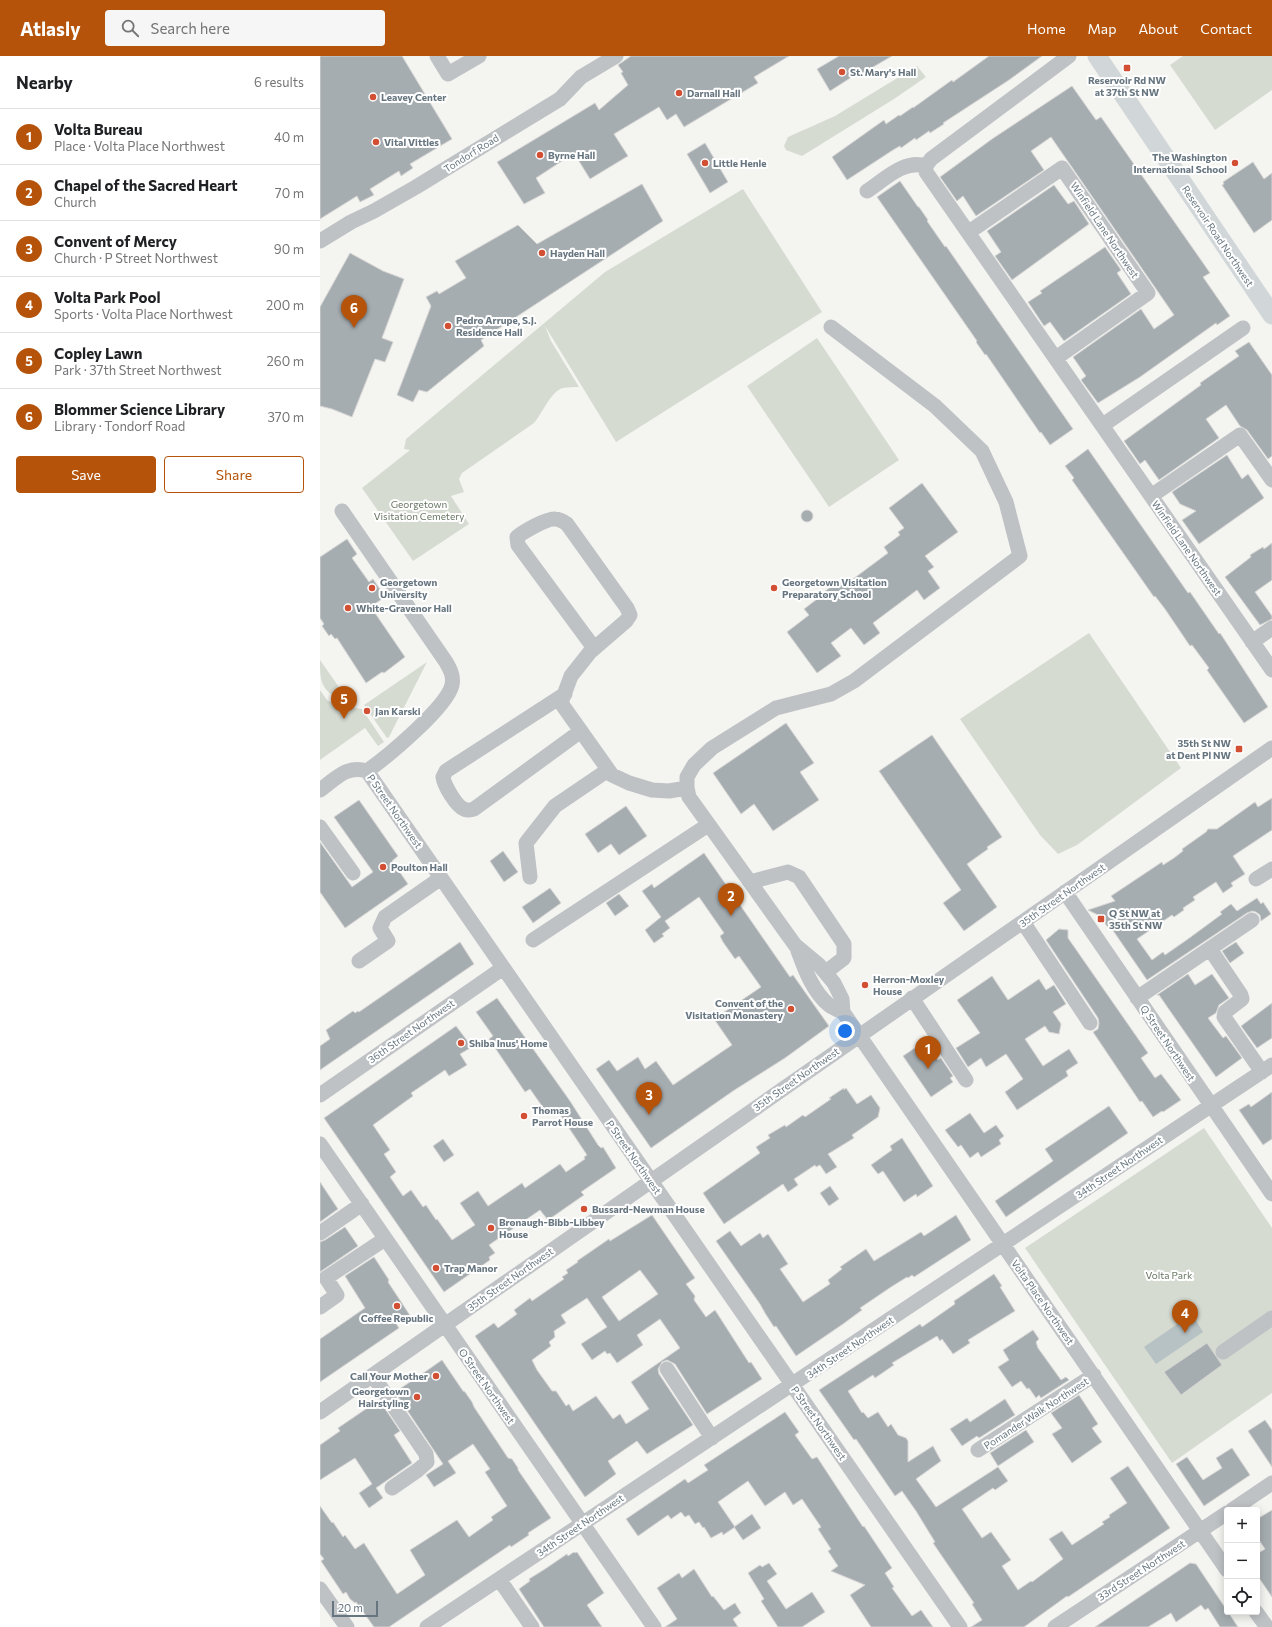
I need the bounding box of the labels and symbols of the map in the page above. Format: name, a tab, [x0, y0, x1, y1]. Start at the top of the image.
marker: Reservoir Rd NW at 37th St NW	[1122, 63, 1132, 73]
place label: St. Mary's Hall	[850, 66, 916, 78]
marker: St. Mary's Hall	[837, 67, 847, 77]
place label: Reservoir Rd NW at 37th St NW	[1088, 74, 1167, 98]
place label: Darnall Hall	[687, 87, 741, 99]
marker: Darnall Hall	[674, 88, 684, 98]
place label: Leavey Center	[381, 91, 446, 103]
marker: Leavey Center	[368, 92, 378, 102]
street label: Tondorf Road	[441, 131, 501, 175]
place label: Vital Vittles	[384, 136, 439, 148]
marker: Vital Vittles	[371, 137, 381, 147]
place label: Byrne Hall	[548, 149, 596, 161]
marker: Byrne Hall	[535, 150, 545, 160]
place label: The Washington International School	[1133, 151, 1227, 175]
place label: Little Henle	[713, 157, 766, 169]
marker: Little Henle	[700, 158, 710, 168]
marker: The Washington International School	[1230, 158, 1240, 168]
street label: Winfield Lane Northwest	[1068, 180, 1142, 280]
street label: Reservoir Road Northwest	[1180, 183, 1256, 289]
place label: Hayden Hall	[550, 247, 605, 259]
marker: Hayden Hall	[537, 248, 547, 258]
pin: 6	[341, 295, 367, 328]
place label: Pedro Arrupe, S.J. Residence Hall	[456, 314, 537, 338]
marker: Pedro Arrupe, S.J. Residence Hall	[443, 321, 453, 331]
park label: Georgetown Visitation Cemetery	[374, 498, 464, 522]
street label: Winfield Lane Northwest	[1150, 498, 1224, 598]
place label: Georgetown University	[380, 576, 438, 600]
place label: Georgetown Visitation Preparatory School	[782, 576, 887, 600]
marker: Georgetown University	[367, 583, 377, 593]
marker: Georgetown Visitation Preparatory School	[769, 583, 779, 593]
place label: White-Gravenor Hall	[356, 602, 452, 614]
marker: White-Gravenor Hall	[343, 603, 353, 613]
pin: 5	[331, 686, 357, 719]
place label: Jan Karski	[375, 705, 421, 717]
marker: Jan Karski	[362, 706, 372, 716]
place label: 35th St NW at Dent Pl NW	[1166, 737, 1232, 761]
marker: 35th St NW at Dent Pl NW	[1234, 744, 1244, 754]
street label: P Street Northwest	[365, 772, 425, 850]
place label: Poulton Hall	[391, 861, 448, 873]
street label: 35th Street Northwest	[1017, 861, 1107, 929]
marker: Poulton Hall	[378, 862, 388, 872]
pin: 2	[718, 883, 744, 916]
place label: Q St NW at 35th St NW	[1109, 907, 1163, 931]
marker: Q St NW at 35th St NW	[1096, 914, 1106, 924]
place label: Herron-Moxley House	[873, 973, 945, 997]
marker: Herron-Moxley House	[860, 980, 870, 990]
street label: 36th Street Northwest	[366, 997, 456, 1065]
place label: Convent of the Visitation Monastery	[685, 997, 784, 1021]
street label: Q Street Northwest	[1138, 1003, 1198, 1083]
marker: Convent of the Visitation Monastery	[786, 1004, 796, 1014]
your location	[835, 1021, 855, 1041]
pin: 1	[915, 1036, 941, 1069]
place label: Shiba Inus' Home	[469, 1037, 548, 1049]
marker: Shiba Inus' Home	[456, 1038, 466, 1048]
street label: 35th Street Northwest	[751, 1045, 841, 1113]
pin: 3	[636, 1082, 662, 1115]
place label: Thomas Parrot House	[532, 1104, 593, 1128]
marker: Thomas Parrot House	[519, 1111, 529, 1121]
street label: P Street Northwest	[604, 1118, 664, 1196]
street label: 34th Street Northwest	[1073, 1133, 1165, 1201]
place label: Bussard-Newman House	[592, 1203, 705, 1215]
marker: Bussard-Newman House	[579, 1204, 589, 1214]
place label: Bronaugh-Bibb-Libbey House	[499, 1216, 605, 1240]
marker: Bronaugh-Bibb-Libbey House	[486, 1223, 496, 1233]
street label: 35th Street Northwest	[465, 1245, 555, 1313]
street label: Volta Place Northwest	[1009, 1257, 1077, 1347]
place label: Trap Manor	[444, 1262, 498, 1274]
marker: Trap Manor	[431, 1263, 441, 1273]
park label: Volta Park	[1146, 1269, 1193, 1281]
pin: 4	[1172, 1300, 1198, 1333]
marker: Coffee Republic	[392, 1301, 402, 1311]
place label: Coffee Republic	[361, 1312, 433, 1324]
street label: 34th Street Northwest	[804, 1313, 896, 1381]
street label: O Street Northwest	[456, 1346, 518, 1426]
place label: Call Your Mother	[350, 1370, 428, 1382]
marker: Call Your Mother	[431, 1371, 441, 1381]
street label: Pomander Walk Northwest	[981, 1375, 1091, 1451]
street label: P Street Northwest	[789, 1384, 849, 1462]
place label: Georgetown Hairstyling	[352, 1385, 409, 1409]
marker: Georgetown Hairstyling	[412, 1392, 422, 1402]
street label: 34th Street Northwest	[534, 1491, 626, 1559]
street label: 33rd Street Northwest	[1095, 1537, 1187, 1603]
scale bar	[332, 1599, 378, 1618]

